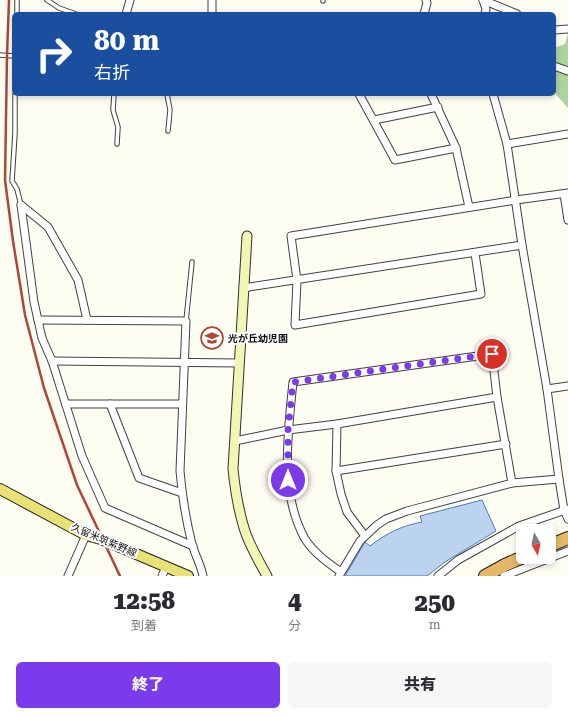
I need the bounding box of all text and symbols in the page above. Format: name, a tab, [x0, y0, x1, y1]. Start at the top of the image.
text: 80 m	[94, 24, 159, 57]
icon: right	[28, 28, 80, 80]
text: 右折	[94, 62, 130, 83]
school or university icon: 光が丘幼児園	[199, 325, 225, 351]
place label: 光が丘幼児園	[228, 333, 288, 344]
pin	[475, 337, 509, 371]
icon: arrive	[481, 343, 503, 365]
position arrow	[267, 459, 309, 501]
street label: 久留米筑紫野線	[70, 521, 138, 559]
north arrow	[516, 524, 556, 564]
map controls	[516, 524, 556, 564]
text: 12:58	[113, 587, 175, 615]
text: 4	[288, 587, 301, 615]
text: 250	[415, 589, 455, 617]
text: m	[429, 617, 441, 632]
text: 到着	[131, 618, 157, 633]
text: 分	[288, 618, 301, 633]
button: 終了	[16, 662, 280, 708]
button: 共有	[288, 662, 552, 708]

